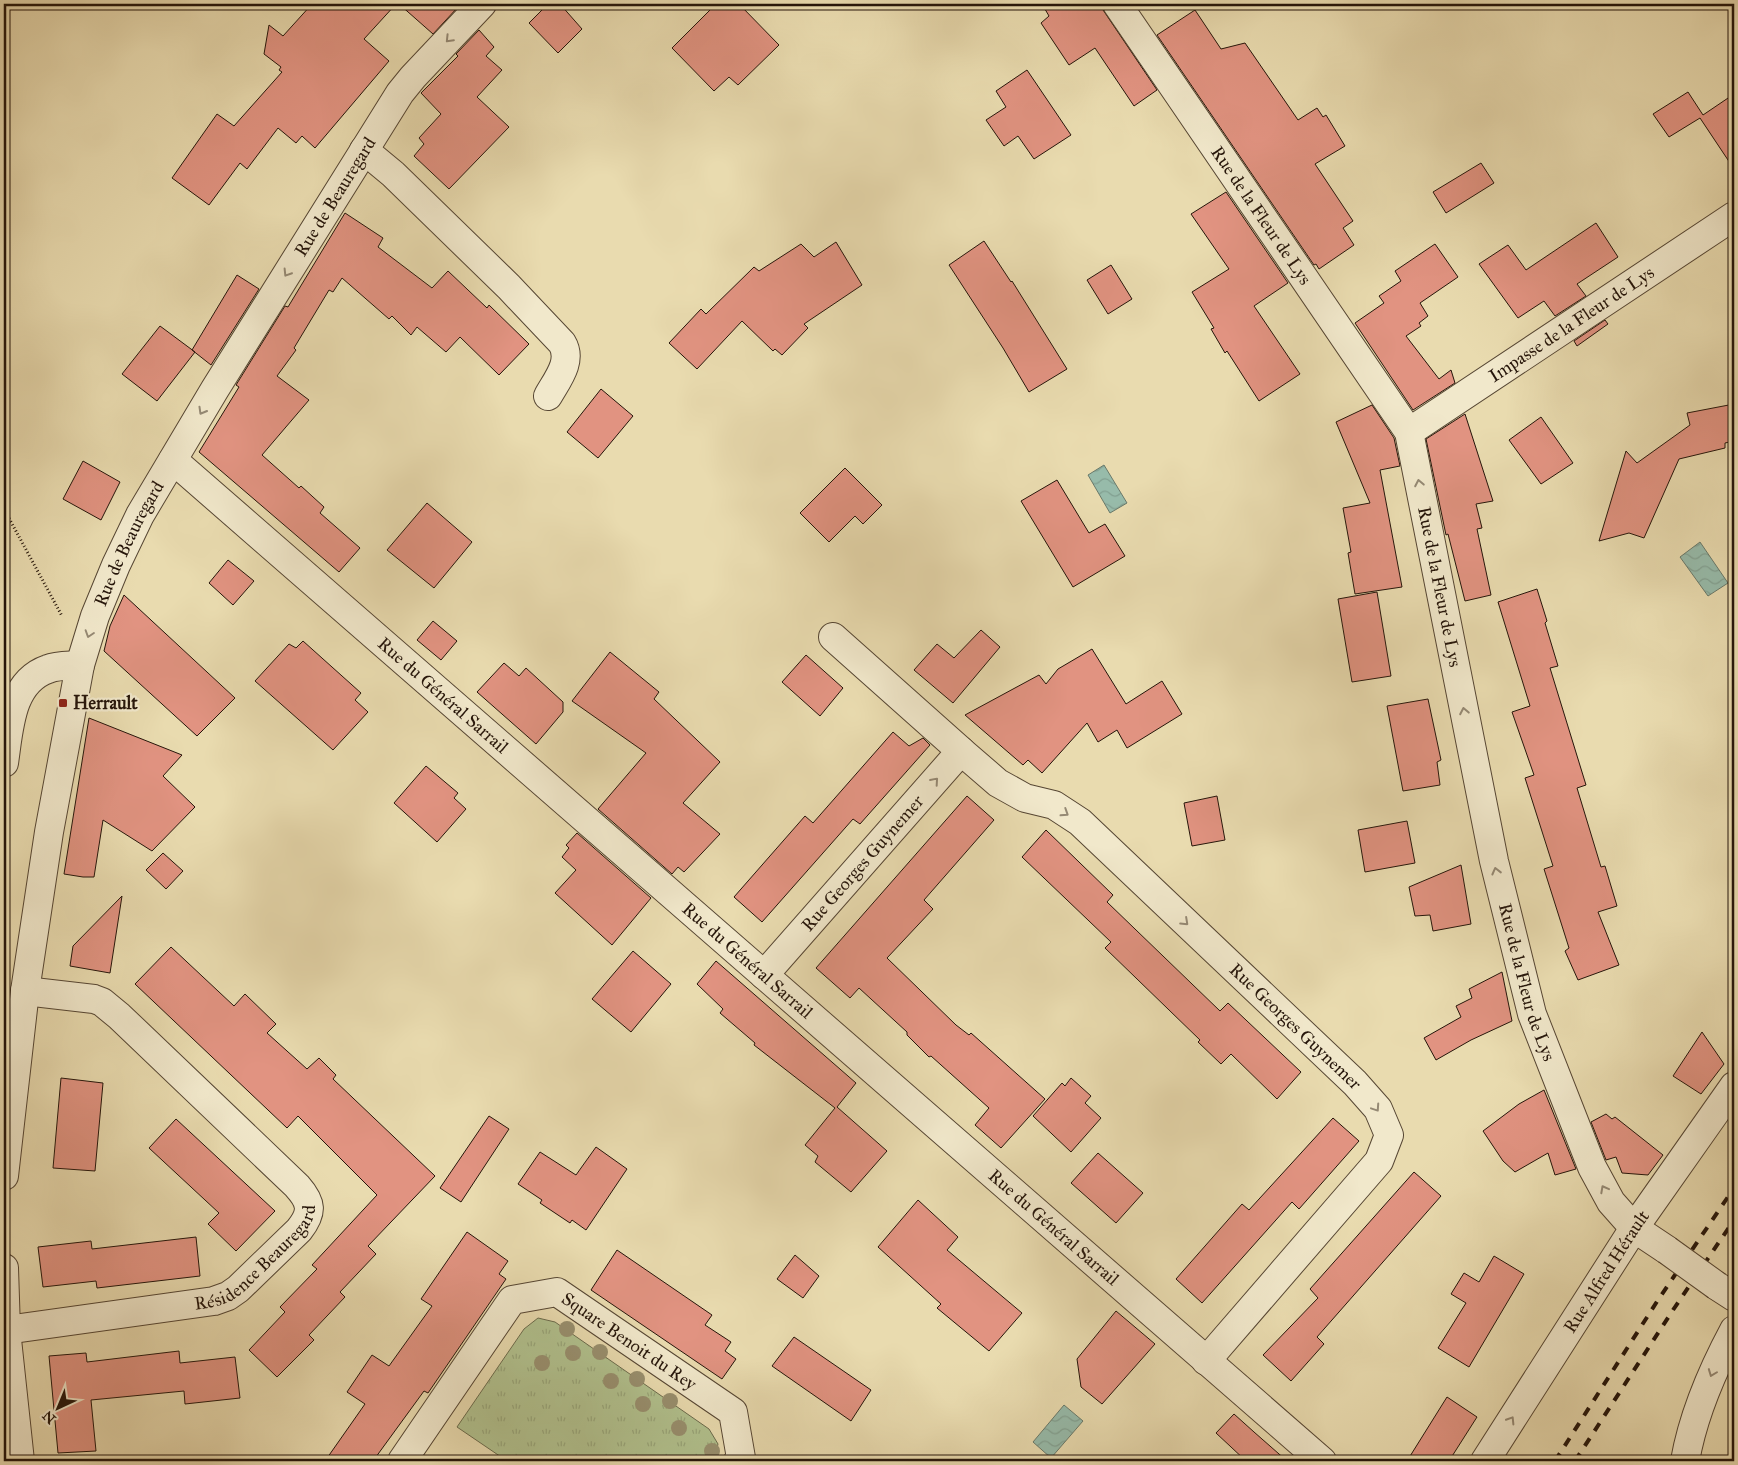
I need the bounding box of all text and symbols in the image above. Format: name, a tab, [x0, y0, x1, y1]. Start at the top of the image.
one-way arrow	[446, 33, 455, 42]
street label: Rue de Beauregard	[290, 133, 381, 260]
street label: Rue de la Fleur de Lys	[1206, 142, 1316, 289]
street label: Impasse de la Fleur de Lys	[1485, 261, 1658, 387]
one-way arrow	[284, 268, 294, 277]
one-way arrow	[198, 406, 208, 415]
street label: Rue de Beauregard	[89, 477, 169, 609]
one-way arrow	[1414, 479, 1425, 488]
street label: Rue de la Fleur de Lys	[1413, 505, 1466, 669]
one-way arrow	[85, 629, 95, 637]
street label: Rue du Général Sarrail	[373, 632, 513, 758]
place label: Herrault	[73, 692, 138, 714]
marker: Herrault	[57, 697, 69, 709]
one-way arrow	[1459, 707, 1470, 716]
one-way arrow	[929, 777, 938, 786]
street label: Rue Georges Guynemer	[797, 790, 928, 936]
one-way arrow	[1060, 806, 1069, 816]
one-way arrow	[1491, 866, 1502, 875]
street label: Rue du Général Sarrail	[678, 898, 817, 1023]
street label: Rue de la Fleur de Lys	[1494, 901, 1560, 1064]
one-way arrow	[1179, 916, 1188, 925]
street label: Rue Georges Guynemer	[1225, 959, 1367, 1094]
one-way arrow	[1370, 1102, 1379, 1112]
street label: Rue du Général Sarrail	[984, 1164, 1124, 1290]
one-way arrow	[1600, 1186, 1610, 1195]
street label: Résidence Beauregard	[193, 1204, 320, 1315]
street label: Rue Alfred Hérault	[1559, 1205, 1654, 1337]
street label: Square Benoit du Rey	[557, 1287, 701, 1395]
one-way arrow	[1708, 1369, 1718, 1377]
north arrow	[32, 1382, 82, 1432]
text: N	[39, 1407, 59, 1427]
one-way arrow	[1505, 1416, 1514, 1425]

